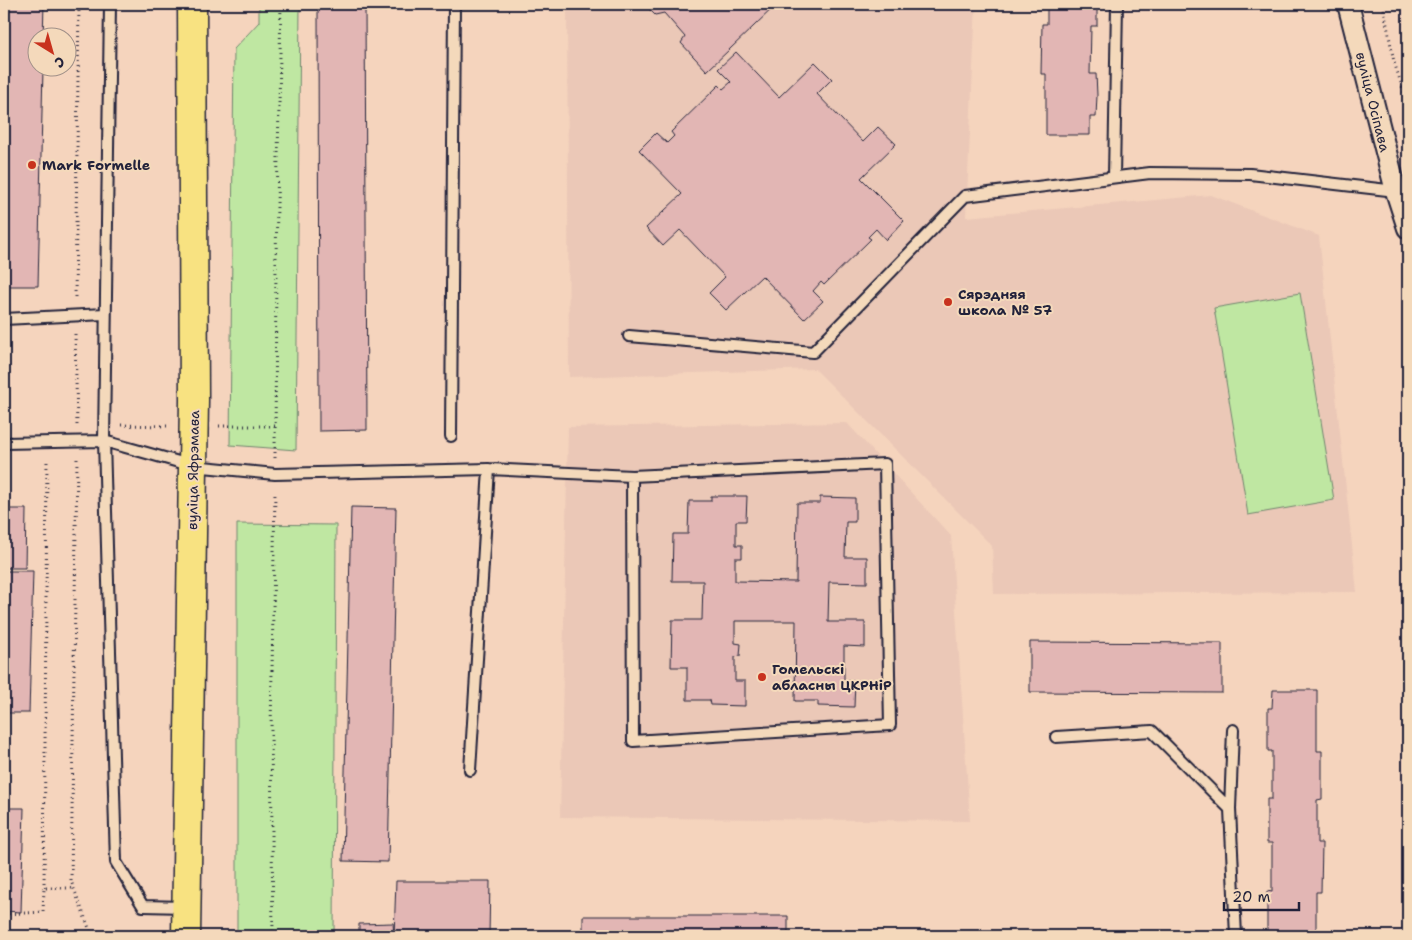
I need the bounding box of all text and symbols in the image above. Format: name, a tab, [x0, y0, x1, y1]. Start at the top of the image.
north arrow	[28, 28, 78, 78]
street label: вуліца Осіпава	[1352, 50, 1394, 154]
text: С	[51, 53, 69, 72]
place label: Mark Formelle	[42, 156, 150, 174]
marker: Mark Formelle	[26, 159, 38, 171]
place label: Сярэдняя школа № 57	[958, 285, 1052, 319]
marker: Сярэдняя школа № 57	[942, 296, 954, 308]
street label: вуліца Яфрэмава	[183, 410, 203, 530]
place label: Гомельскі абласны ЦКРНіР	[772, 660, 892, 694]
marker: Гомельскі абласны ЦКРНіР	[756, 671, 768, 683]
scale bar	[1224, 880, 1300, 912]
text: 20 m	[1232, 887, 1271, 907]

